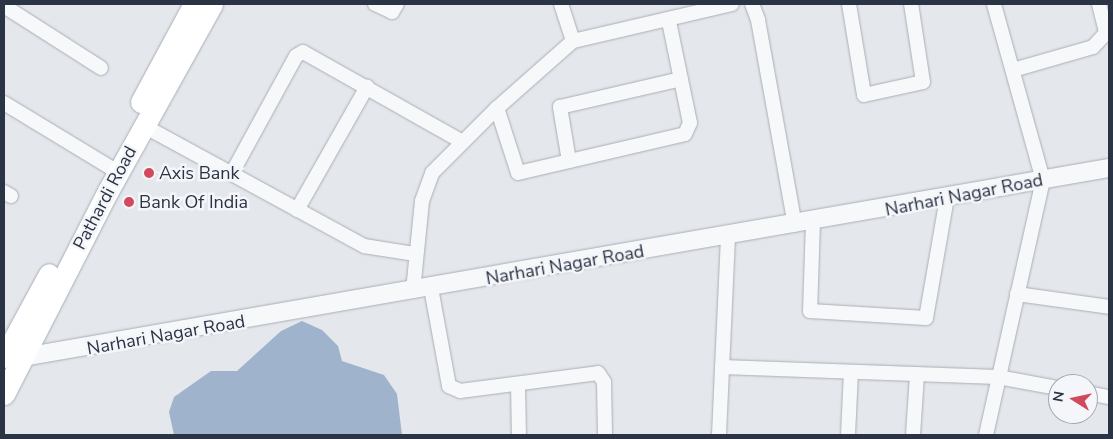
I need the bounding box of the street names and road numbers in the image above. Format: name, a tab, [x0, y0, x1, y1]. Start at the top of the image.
street label: Pathardi Road	[69, 143, 141, 253]
street label: Narhari Nagar Road	[883, 169, 1045, 221]
street label: Narhari Nagar Road	[484, 240, 646, 290]
street label: Narhari Nagar Road	[85, 310, 247, 360]

